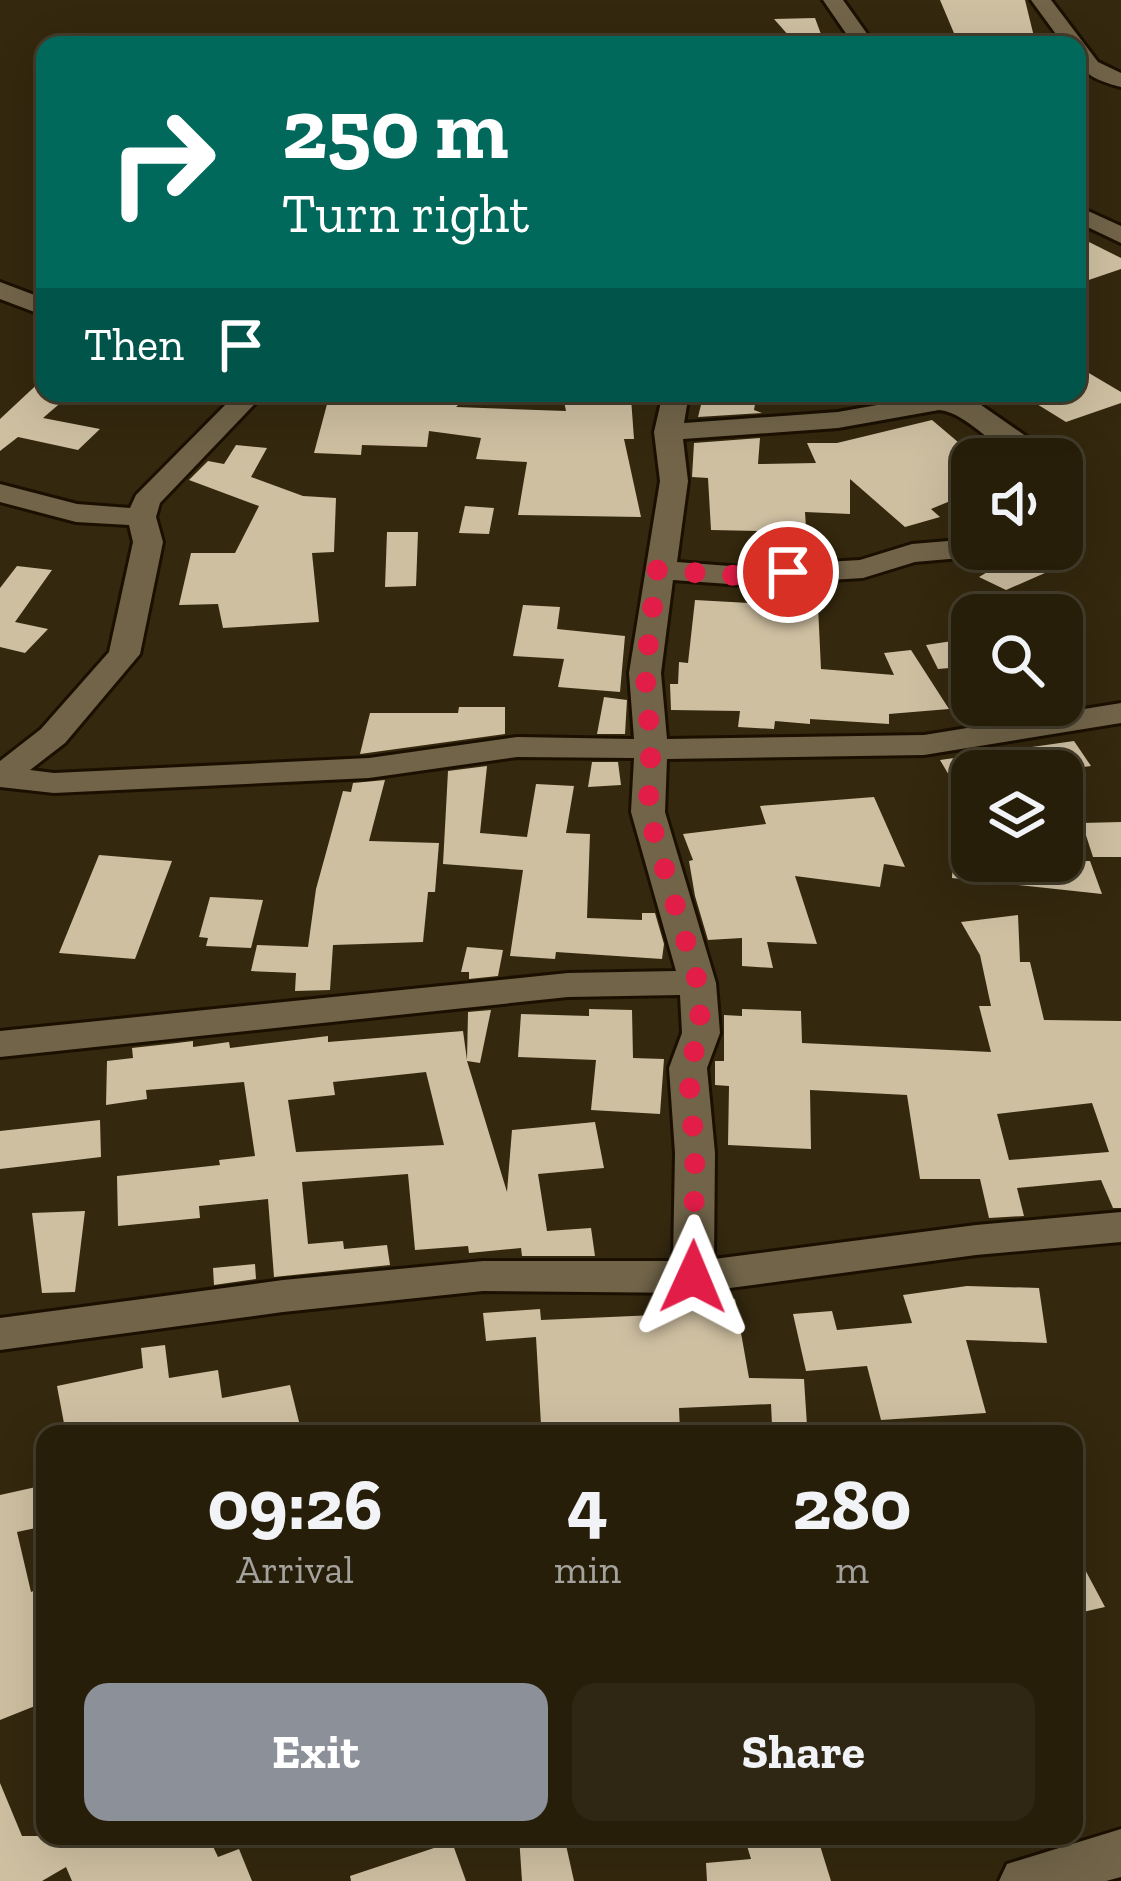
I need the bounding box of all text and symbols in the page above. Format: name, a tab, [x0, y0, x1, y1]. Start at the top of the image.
text: 250 m	[282, 79, 509, 180]
icon: right	[84, 84, 240, 240]
text: Turn right	[282, 181, 529, 246]
icon: arrive	[208, 312, 274, 378]
text: Then	[84, 318, 184, 372]
map controls	[951, 438, 1083, 882]
button: sound	[951, 438, 1083, 570]
pin	[737, 521, 839, 623]
icon: arrive	[755, 539, 821, 605]
button: search	[951, 594, 1083, 726]
button: layers	[951, 750, 1083, 882]
position arrow	[630, 1214, 756, 1340]
text: 09:26	[208, 1461, 383, 1547]
text: 4	[567, 1461, 608, 1547]
text: 280	[793, 1461, 912, 1547]
text: Arrival	[236, 1546, 354, 1593]
text: min	[554, 1546, 621, 1593]
text: m	[835, 1546, 869, 1593]
button: Exit	[84, 1683, 548, 1821]
button: Share	[572, 1683, 1035, 1821]

